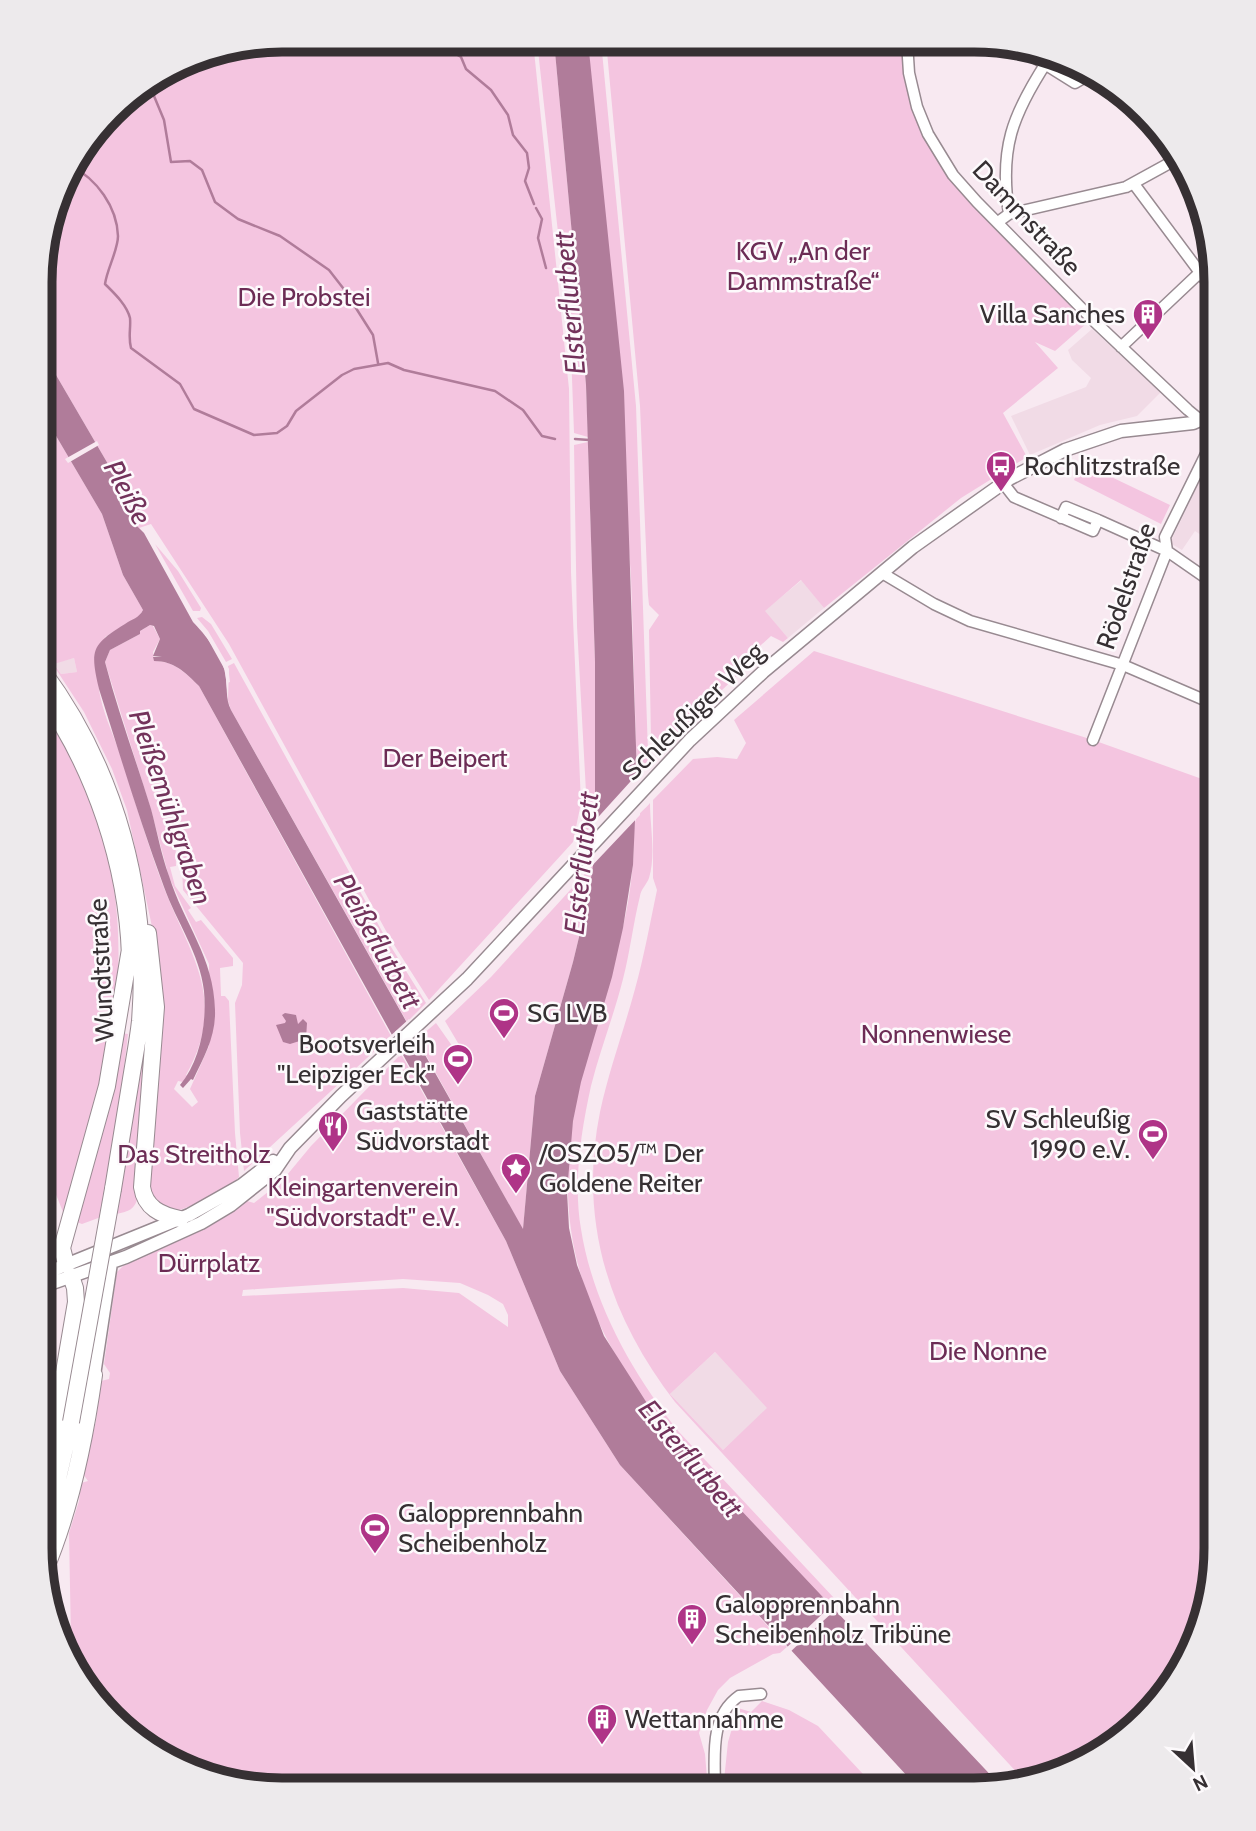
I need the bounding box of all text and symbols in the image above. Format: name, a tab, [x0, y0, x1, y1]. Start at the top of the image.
street label: Dammstraße	[966, 154, 1088, 282]
water label: Elsterflutbett	[546, 230, 592, 376]
park label: KGV „An der Dammstraße“	[727, 235, 879, 297]
park label: Die Probstei	[238, 281, 370, 313]
building icon: Villa Sanches	[1131, 297, 1165, 341]
place label: Villa Sanches	[980, 298, 1125, 330]
bus stop icon: Rochlitzstraße	[984, 449, 1018, 493]
place label: Rochlitzstraße	[1024, 450, 1180, 482]
water label: Pleiße	[97, 454, 159, 530]
street label: Rödelstraße	[1089, 519, 1163, 653]
street label: Schleußiger Weg	[615, 635, 771, 787]
water label: Pleißemühlgraben	[122, 705, 220, 909]
park label: Der Beipert	[382, 742, 508, 774]
water label: Elsterflutbett	[557, 789, 605, 936]
water label: Pleißeflutbett	[327, 867, 430, 1015]
street label: Wundtstraße	[81, 898, 121, 1042]
sports icon: SG LVB	[487, 996, 521, 1040]
place label: SG LVB	[527, 997, 607, 1029]
park label: Nonnenwiese	[861, 1018, 1011, 1050]
place label: Bootsverleih "Leipziger Eck"	[277, 1028, 435, 1090]
sports icon: Bootsverleih "Leipziger Eck"	[441, 1042, 475, 1086]
place label: Gaststätte Südvorstadt	[356, 1095, 490, 1157]
place label: SV Schleußig 1990 e.V.	[986, 1103, 1131, 1165]
restaurant icon: Gaststätte Südvorstadt	[316, 1109, 350, 1153]
sports icon: SV Schleußig 1990 e.V.	[1136, 1117, 1170, 1161]
place label: /OSZO5/™ Der Goldene Reiter	[538, 1137, 704, 1199]
park label: Das Streitholz	[117, 1138, 271, 1170]
place icon: /OSZO5/™ Der Goldene Reiter	[499, 1151, 533, 1195]
park label: Kleingartenverein "Südvorstadt" e.V.	[266, 1171, 460, 1233]
park label: Dürrplatz	[158, 1247, 260, 1279]
park label: Die Nonne	[929, 1335, 1047, 1367]
water label: Elsterflutbett	[632, 1392, 750, 1524]
place label: Galopprennbahn Scheibenholz	[398, 1497, 583, 1559]
sports icon: Galopprennbahn Scheibenholz	[358, 1511, 392, 1555]
place label: Galopprennbahn Scheibenholz Tribüne	[715, 1588, 951, 1650]
building icon: Galopprennbahn Scheibenholz Tribüne	[675, 1602, 709, 1646]
building icon: Wettannahme	[585, 1702, 619, 1746]
place label: Wettannahme	[625, 1703, 784, 1735]
north arrow	[1158, 1733, 1228, 1803]
text: N	[1189, 1770, 1211, 1796]

